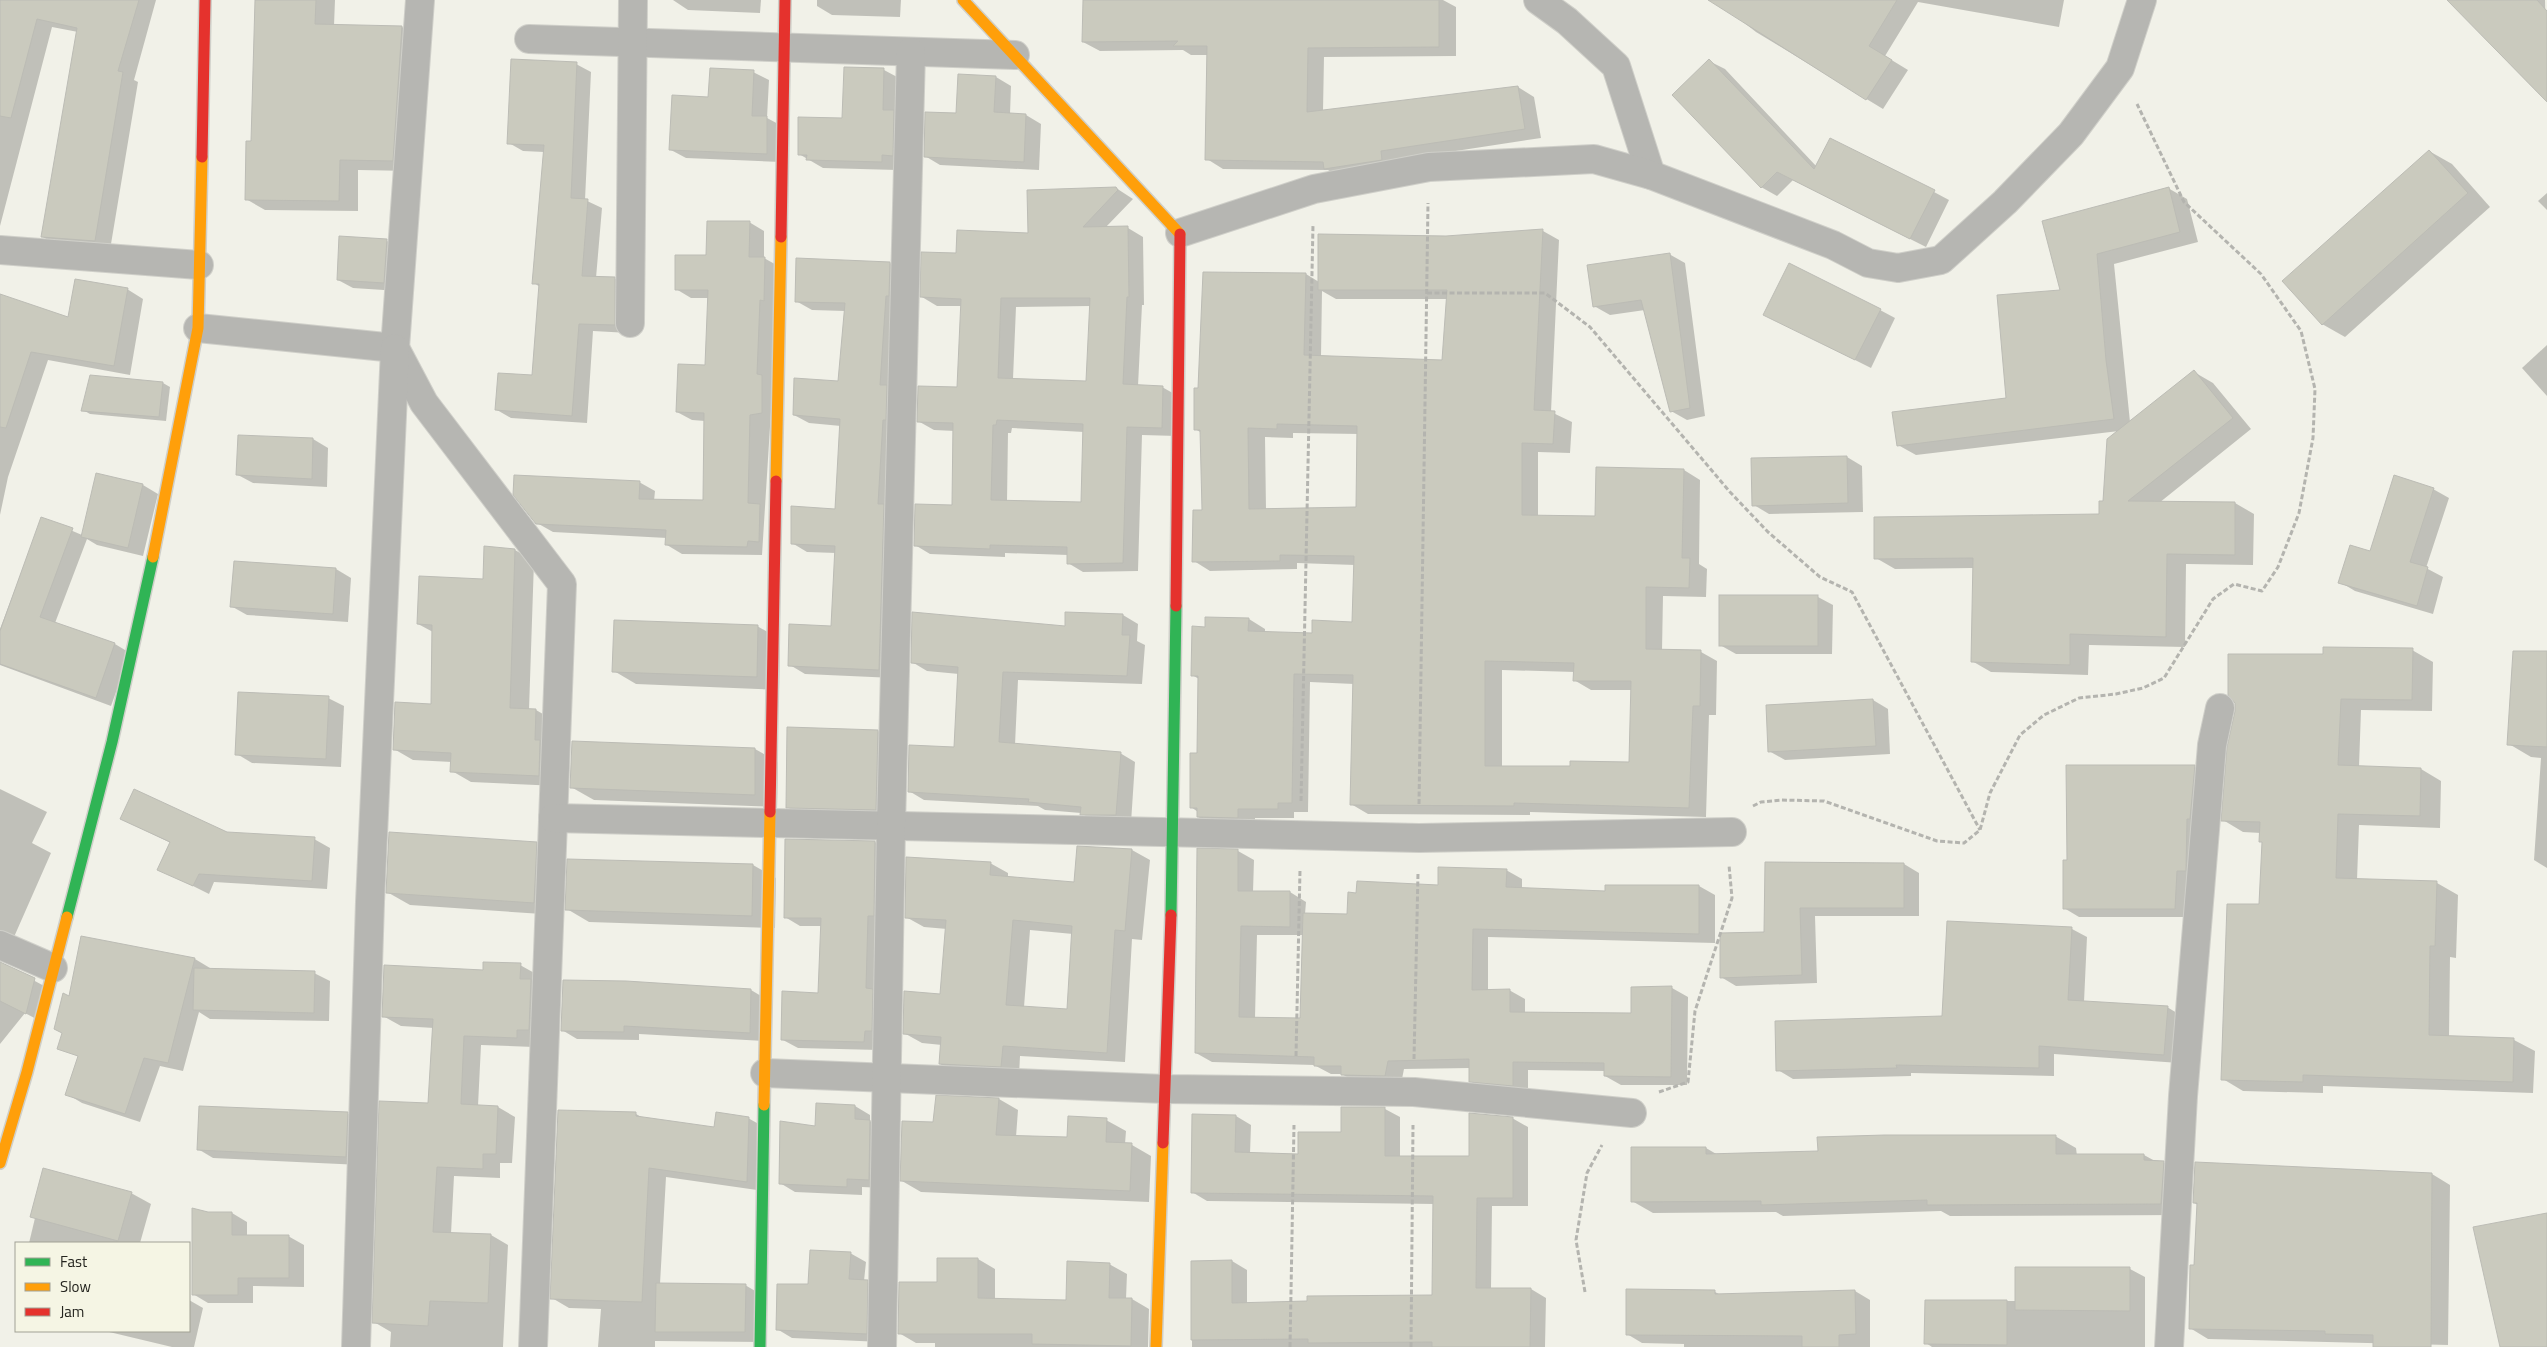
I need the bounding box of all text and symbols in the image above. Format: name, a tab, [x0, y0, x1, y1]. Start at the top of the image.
legend	[15, 1242, 190, 1332]
text: Fast	[60, 1250, 88, 1273]
text: Slow	[60, 1275, 91, 1298]
text: Jam	[60, 1300, 84, 1323]

